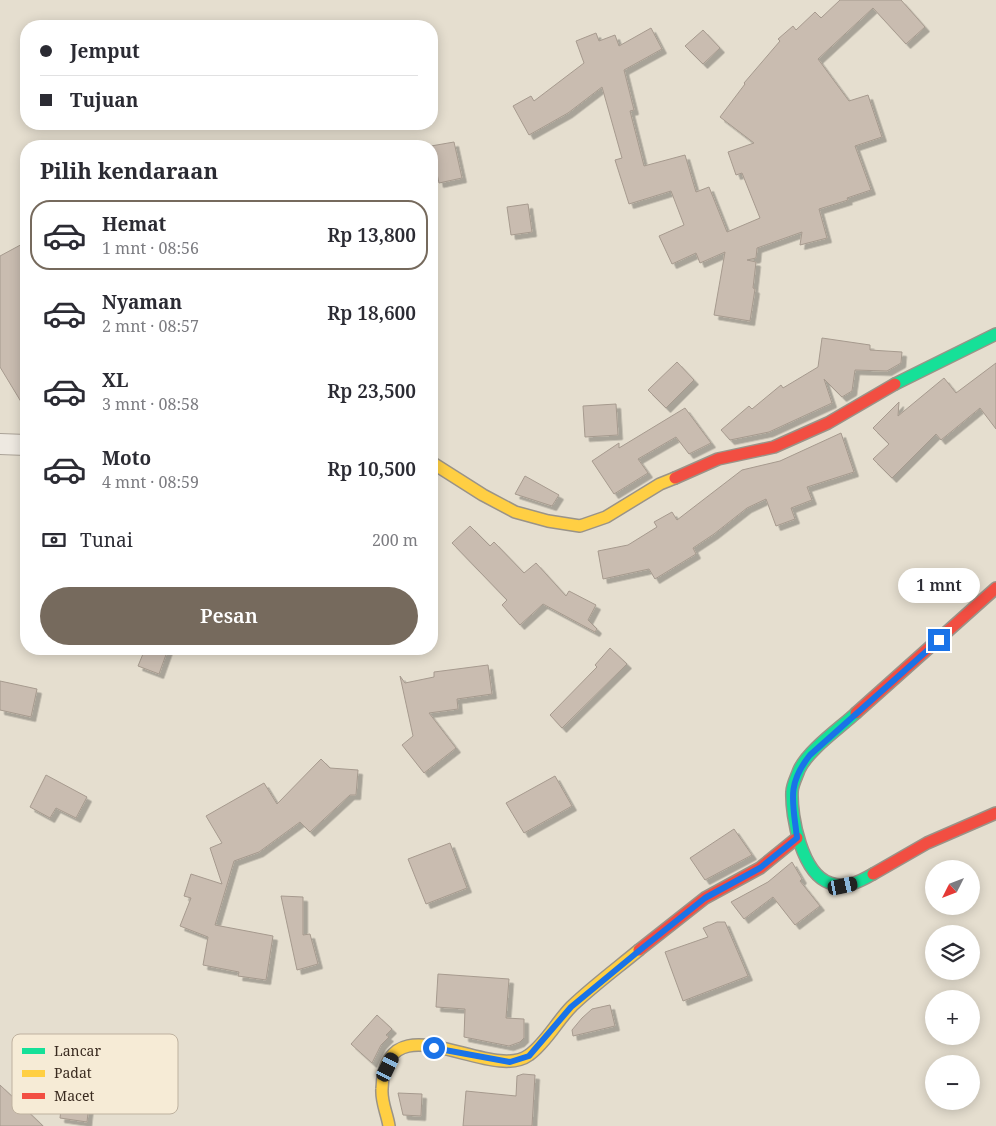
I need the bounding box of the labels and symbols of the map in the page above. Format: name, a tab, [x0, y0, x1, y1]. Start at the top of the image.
callout: 1 mnt	[898, 568, 980, 602]
route end	[928, 629, 950, 651]
north arrow	[925, 860, 980, 915]
car	[826, 876, 859, 896]
legend	[12, 1034, 178, 1114]
route start	[423, 1037, 445, 1059]
text: Lancar	[54, 1041, 101, 1060]
car	[374, 1050, 401, 1084]
text: Padat	[54, 1063, 92, 1082]
text: Macet	[54, 1086, 94, 1105]

